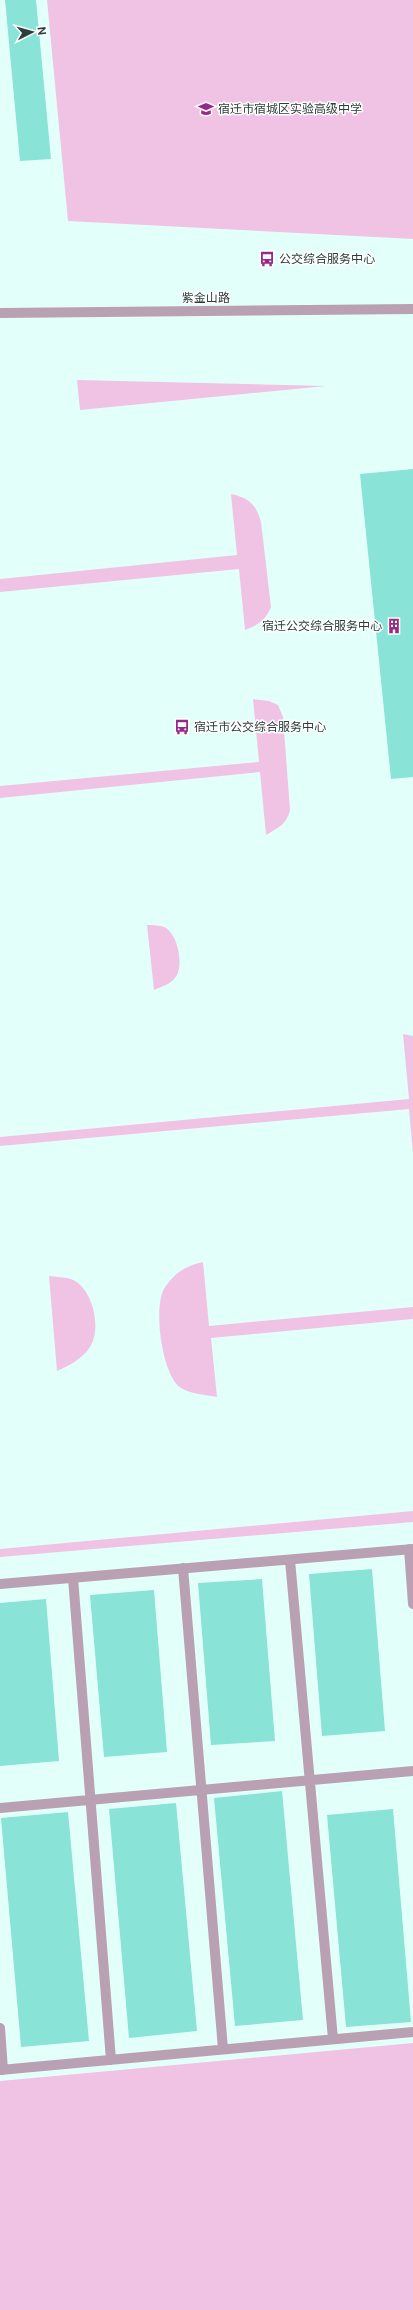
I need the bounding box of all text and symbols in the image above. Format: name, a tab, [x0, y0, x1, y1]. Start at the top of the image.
north arrow	[12, 12, 52, 52]
text: N	[36, 26, 48, 36]
school or university icon: 宿迁市宿城区实验高级中学	[197, 100, 215, 118]
place label: 宿迁市宿城区实验高级中学	[218, 102, 362, 116]
bus stop icon: 公交综合服务中心	[258, 250, 276, 268]
place label: 公交综合服务中心	[279, 252, 375, 266]
street label: 紫金山路	[182, 291, 230, 305]
building icon: 宿迁公交综合服务中心	[385, 617, 403, 635]
place label: 宿迁公交综合服务中心	[262, 619, 382, 633]
bus stop icon: 宿迁市公交综合服务中心	[173, 718, 191, 736]
place label: 宿迁市公交综合服务中心	[194, 720, 326, 734]

